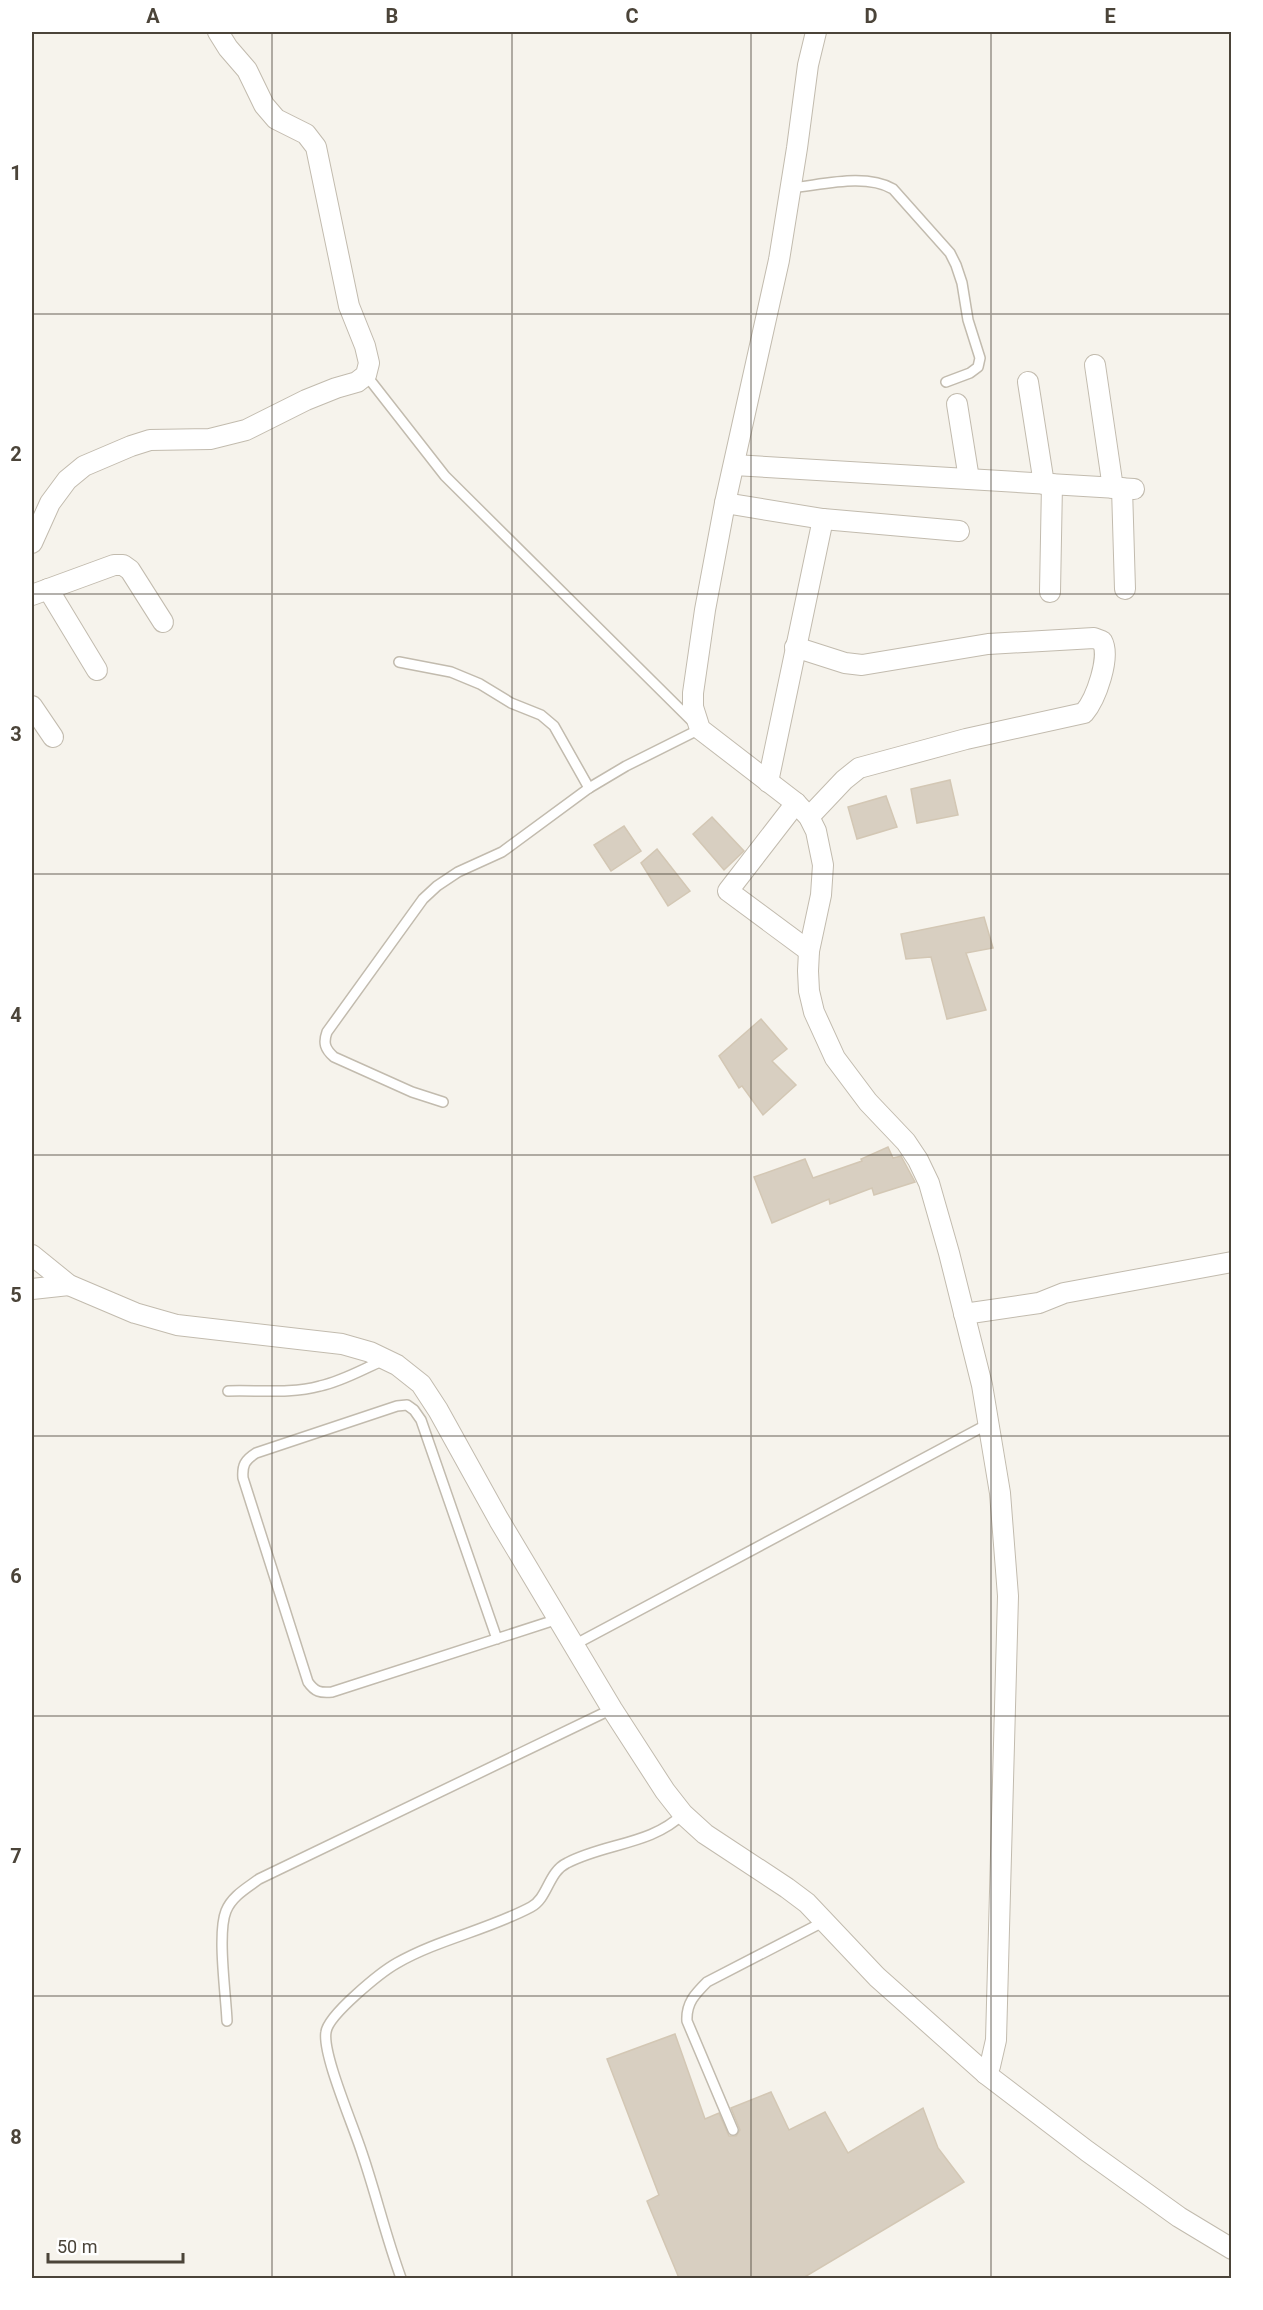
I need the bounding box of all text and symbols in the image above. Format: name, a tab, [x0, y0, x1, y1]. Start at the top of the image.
text: A	[146, 4, 160, 28]
text: B	[386, 4, 398, 28]
text: C	[625, 4, 639, 28]
text: D	[865, 4, 878, 28]
text: E	[1104, 4, 1116, 28]
text: 1	[10, 161, 22, 185]
text: 2	[10, 442, 22, 466]
text: 3	[10, 722, 22, 746]
text: 4	[10, 1003, 22, 1027]
text: 5	[10, 1283, 22, 1307]
text: 6	[10, 1564, 22, 1588]
text: 7	[10, 1844, 22, 1868]
text: 8	[10, 2125, 22, 2149]
scale bar	[48, 2226, 183, 2264]
text: 50 m	[57, 2236, 97, 2257]

